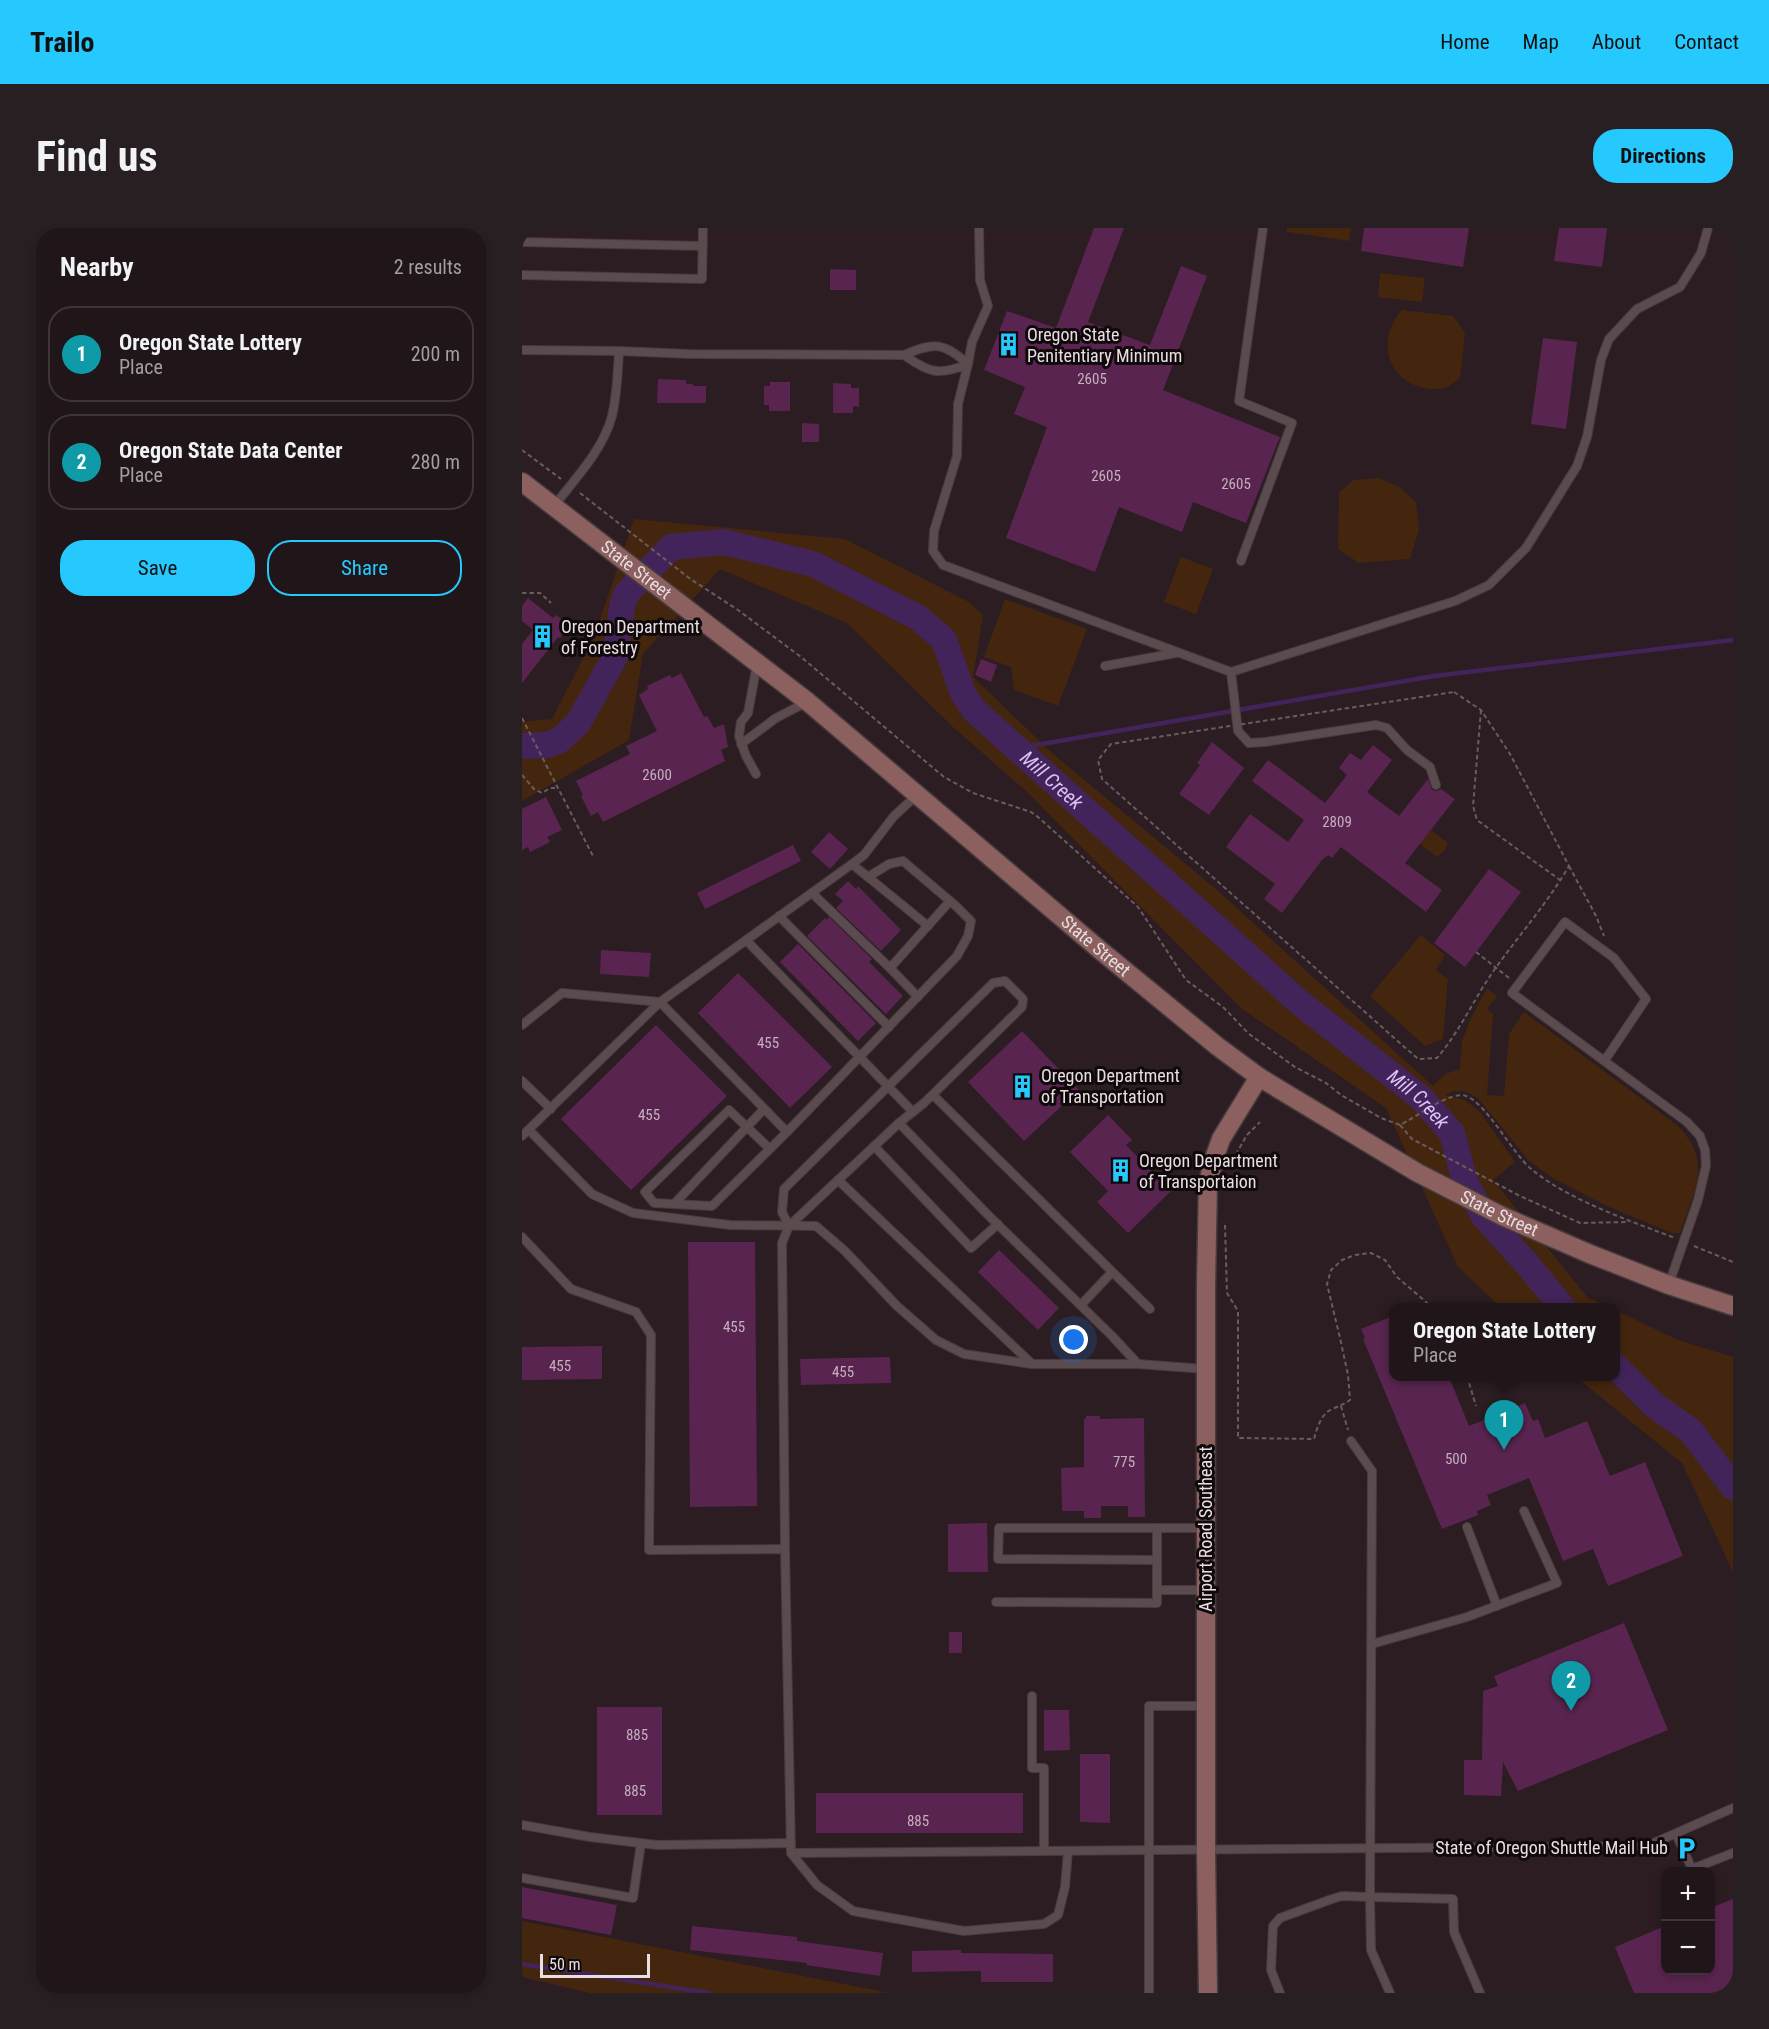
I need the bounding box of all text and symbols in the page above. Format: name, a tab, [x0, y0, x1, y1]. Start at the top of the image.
text: Trailo	[30, 26, 94, 59]
text: Home	[1440, 30, 1490, 54]
text: Map	[1523, 30, 1559, 54]
text: About	[1592, 30, 1641, 54]
text: Contact	[1674, 30, 1739, 54]
button: Directions	[1593, 129, 1733, 183]
text: Find us	[36, 132, 157, 181]
text: Nearby	[60, 252, 134, 282]
text: 2 results	[394, 255, 462, 279]
place label: Oregon State Penitentiary Minimum	[1027, 324, 1182, 366]
text: Oregon State Lottery	[119, 330, 302, 355]
building icon: Oregon State Penitentiary Minimum	[996, 332, 1022, 358]
text: 1	[76, 342, 87, 366]
text: 200 m	[411, 342, 460, 366]
text: Place	[119, 355, 163, 379]
house number: 2605	[1077, 370, 1107, 388]
text: Oregon State Data Center	[119, 438, 343, 463]
text: 2	[76, 450, 87, 474]
text: 280 m	[411, 450, 460, 474]
text: Place	[119, 463, 163, 487]
house number: 2605	[1091, 467, 1121, 485]
house number: 2605	[1221, 475, 1251, 493]
street label: State Street	[597, 536, 676, 603]
button: Save	[60, 540, 255, 596]
button: Share	[267, 540, 462, 596]
place label: Oregon Department of Forestry	[561, 616, 700, 658]
building icon: Oregon Department of Forestry	[530, 624, 556, 650]
water label: Mill Creek	[1016, 746, 1089, 815]
house number: 2600	[642, 766, 672, 784]
house number: 2809	[1322, 813, 1352, 831]
street label: State Street	[1057, 911, 1135, 980]
house number: 455	[757, 1034, 779, 1052]
water label: Mill Creek	[1383, 1064, 1455, 1134]
place label: Oregon Department of Transportation	[1041, 1065, 1180, 1107]
building icon: Oregon Department of Transportation	[1010, 1073, 1036, 1099]
house number: 455	[638, 1106, 660, 1124]
place label: Oregon Department of Transportaion	[1139, 1150, 1278, 1192]
building icon: Oregon Department of Transportaion	[1108, 1158, 1134, 1184]
street label: State Street	[1457, 1186, 1541, 1240]
popup	[1389, 1303, 1620, 1381]
house number: 455	[723, 1318, 745, 1336]
text: Oregon State Lottery	[1413, 1318, 1596, 1343]
your location	[1059, 1325, 1088, 1354]
text: Place	[1413, 1343, 1457, 1367]
house number: 455	[549, 1357, 571, 1375]
house number: 455	[832, 1363, 854, 1381]
pin: 1	[1484, 1400, 1524, 1450]
street label: Airport Road Southeast	[1195, 1446, 1216, 1612]
house number: 500	[1445, 1450, 1467, 1468]
house number: 775	[1113, 1453, 1135, 1471]
pin: 2	[1552, 1662, 1590, 1711]
house number: 885	[626, 1726, 648, 1744]
house number: 885	[624, 1782, 646, 1800]
house number: 885	[907, 1812, 929, 1830]
parking icon: State of Oregon Shuttle Mail Hub	[1673, 1835, 1699, 1861]
place label: State of Oregon Shuttle Mail Hub	[1435, 1837, 1668, 1858]
map controls	[1661, 1867, 1715, 1975]
button: +	[1661, 1867, 1715, 1921]
button: −	[1661, 1921, 1715, 1975]
scale bar	[540, 1951, 650, 1978]
text: 50 m	[549, 1955, 581, 1974]

